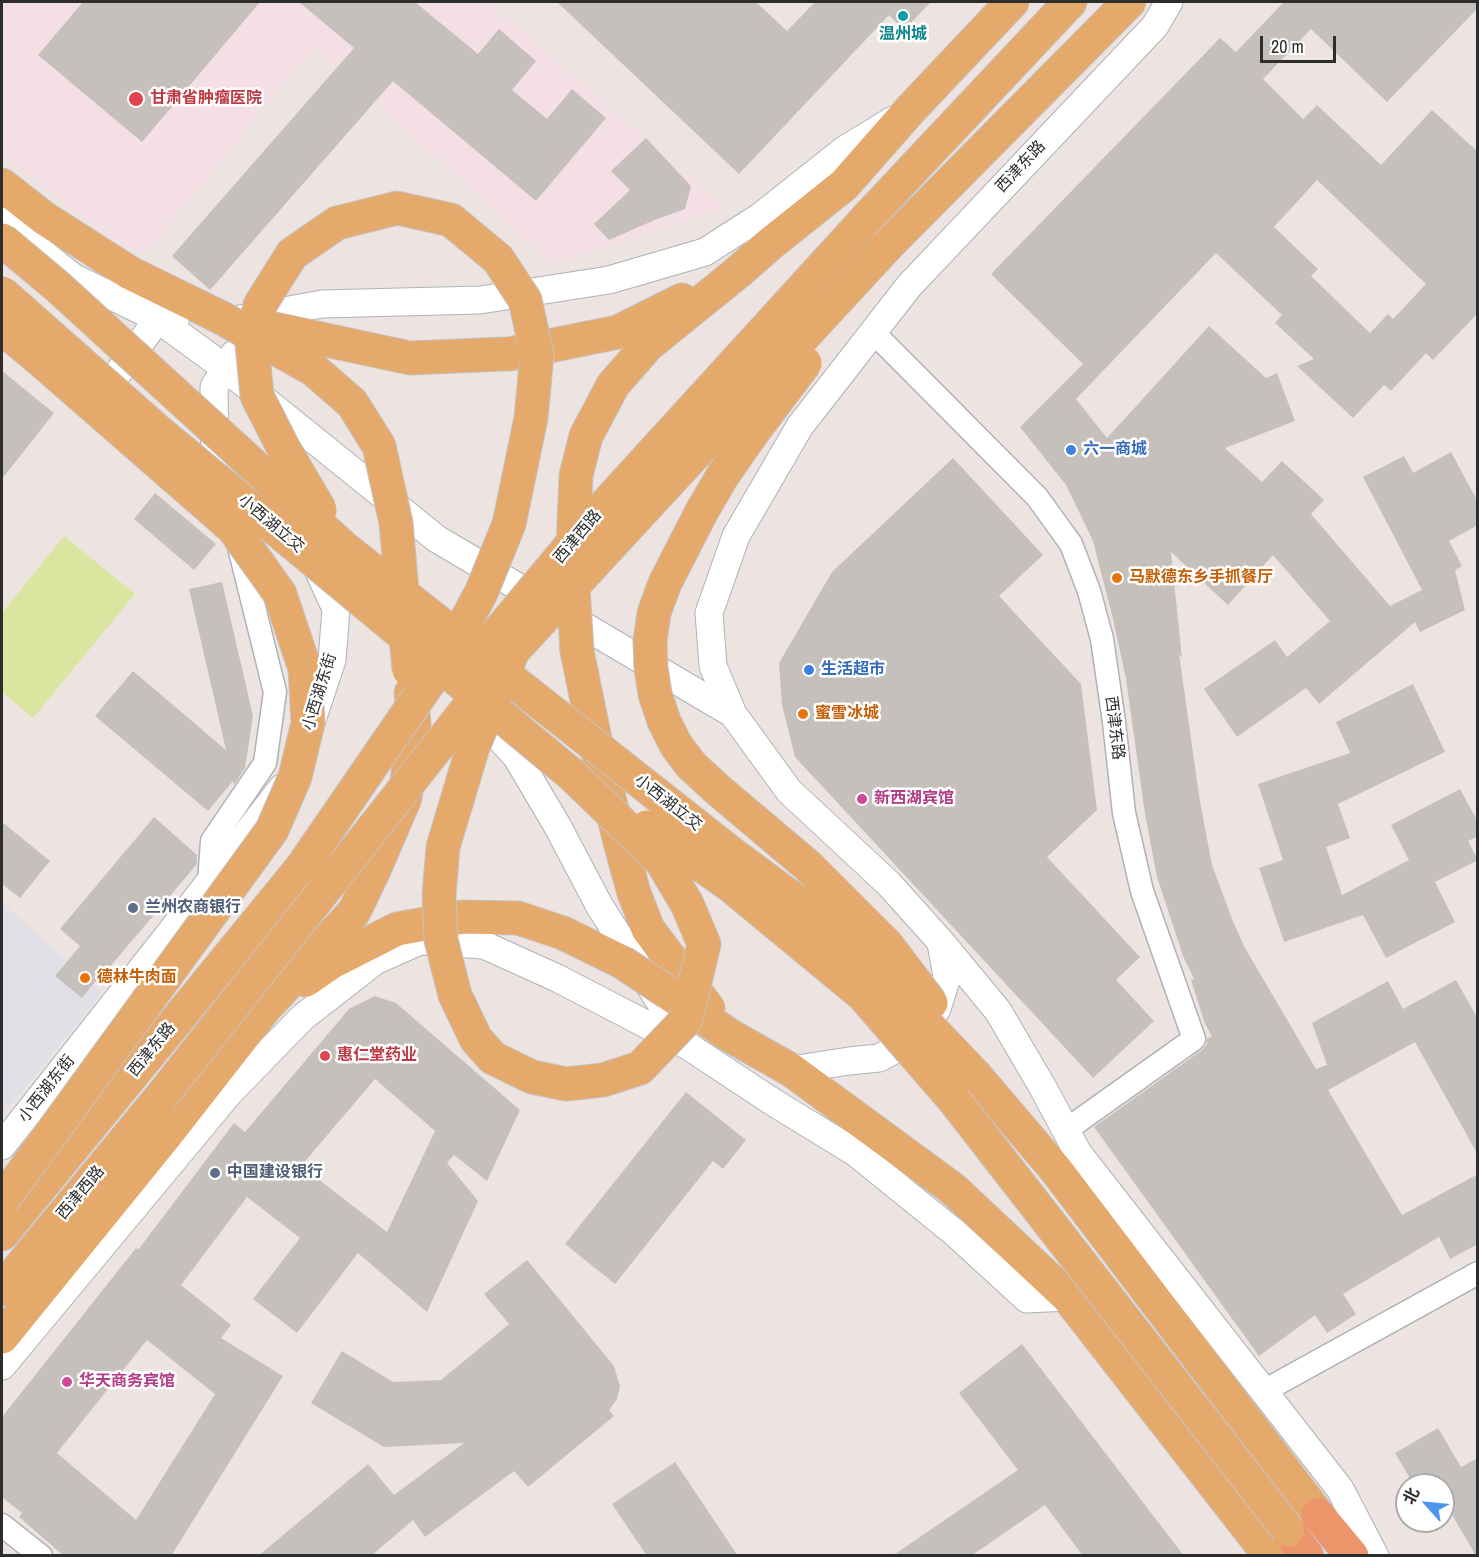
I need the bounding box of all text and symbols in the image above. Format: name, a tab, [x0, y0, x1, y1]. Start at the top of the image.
marker: 温州城	[896, 9, 910, 23]
scale bar	[1263, 24, 1340, 62]
place label: 温州城	[879, 25, 927, 45]
text: 20 m	[1271, 34, 1304, 59]
place label: 甘肃省肿瘤医院	[150, 89, 262, 109]
marker: 甘肃省肿瘤医院	[127, 90, 145, 108]
street label: 西津东路	[992, 137, 1050, 197]
place label: 六一商城	[1083, 440, 1147, 460]
marker: 六一商城	[1064, 443, 1078, 457]
street label: 小西湖立交	[234, 491, 308, 557]
street label: 西津西路	[550, 506, 606, 568]
place label: 马默德东乡手抓餐厅	[1129, 568, 1273, 588]
marker: 马默德东乡手抓餐厅	[1110, 571, 1124, 585]
street label: 小西湖东街	[299, 651, 341, 733]
place label: 生活超市	[821, 660, 885, 680]
marker: 生活超市	[802, 663, 816, 677]
street label: 西津东路	[1101, 695, 1127, 761]
place label: 蜜雪冰城	[815, 704, 879, 724]
marker: 蜜雪冰城	[796, 707, 810, 721]
street label: 小西湖立交	[631, 771, 705, 835]
place label: 新西湖宾馆	[874, 789, 954, 809]
marker: 新西湖宾馆	[855, 792, 869, 806]
place label: 兰州农商银行	[145, 898, 241, 918]
marker: 兰州农商银行	[126, 901, 140, 915]
place label: 德林牛肉面	[97, 968, 177, 988]
marker: 德林牛肉面	[78, 971, 92, 985]
street label: 西津东路	[124, 1019, 180, 1081]
place label: 惠仁堂药业	[337, 1046, 417, 1066]
marker: 惠仁堂药业	[318, 1049, 332, 1063]
street label: 小西湖东街	[15, 1052, 79, 1126]
street label: 西津西路	[53, 1162, 109, 1224]
place label: 中国建设银行	[227, 1163, 323, 1183]
marker: 中国建设银行	[208, 1166, 222, 1180]
place label: 华天商务宾馆	[79, 1372, 175, 1392]
marker: 华天商务宾馆	[60, 1375, 74, 1389]
north arrow	[1395, 1473, 1455, 1533]
text: 北	[1397, 1484, 1424, 1508]

